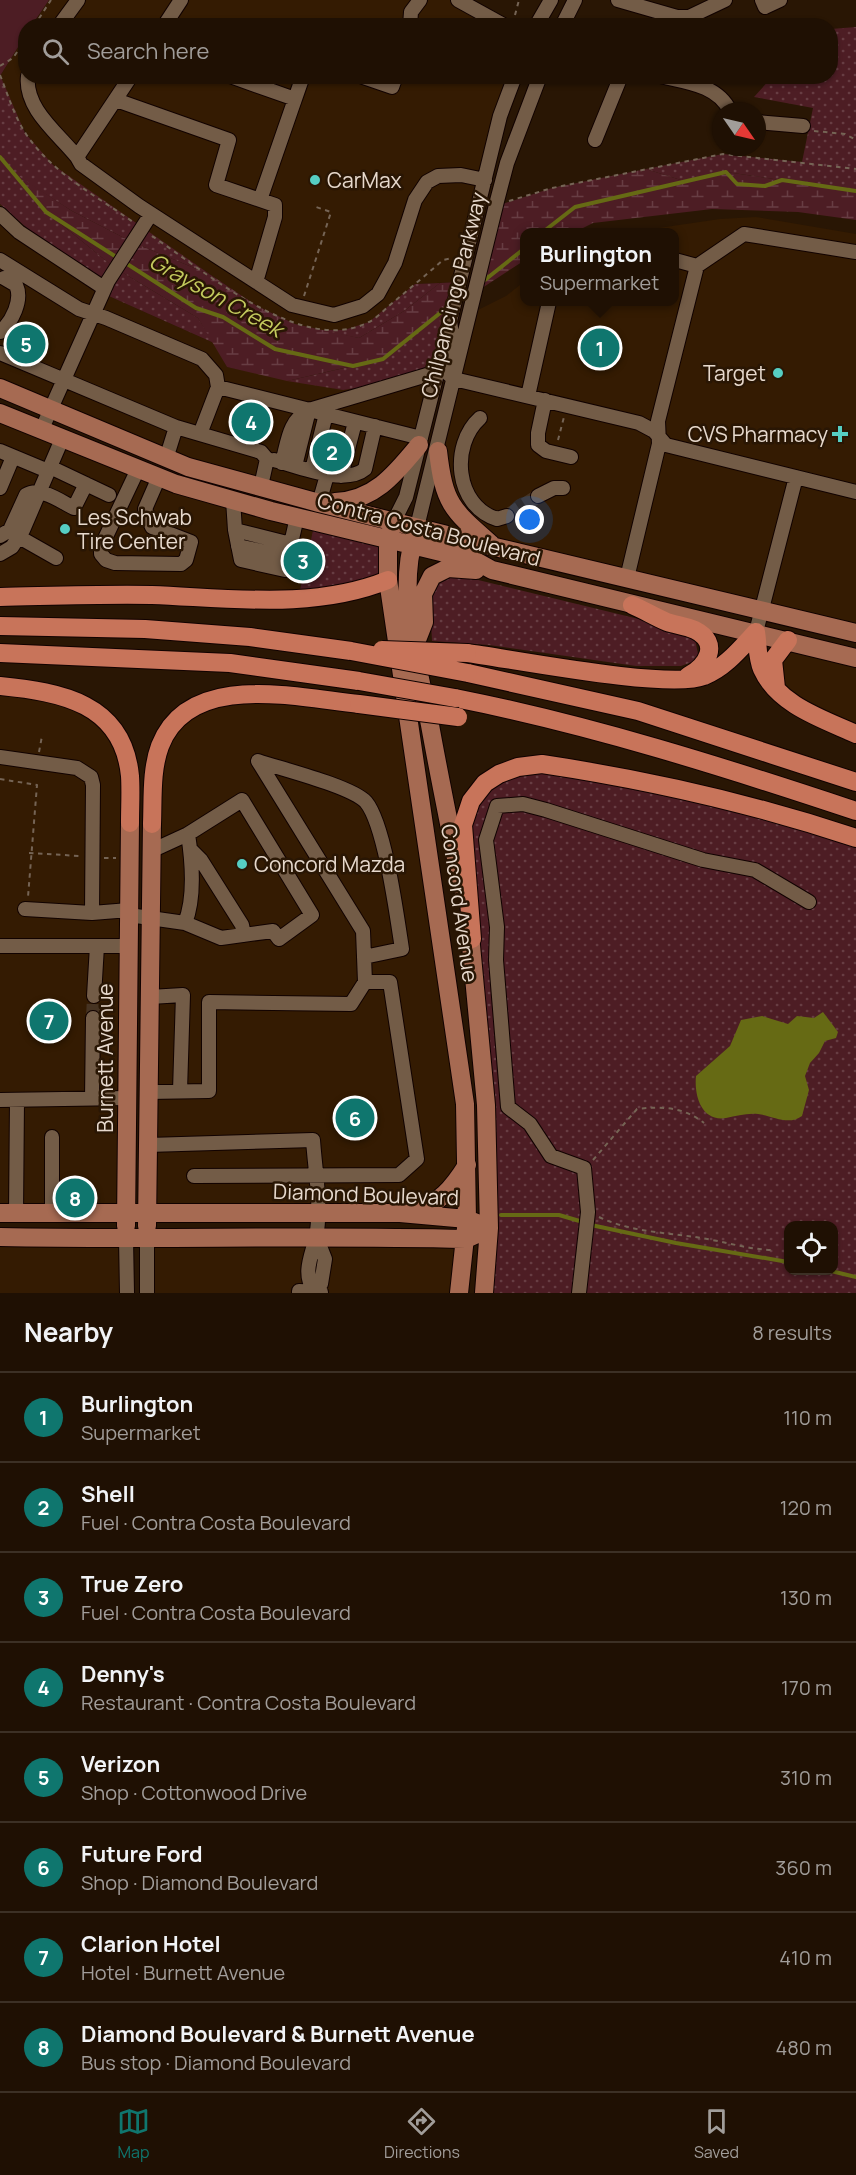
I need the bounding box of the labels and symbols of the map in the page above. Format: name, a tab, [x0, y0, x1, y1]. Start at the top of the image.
north arrow	[712, 102, 766, 156]
place label: CarMax	[327, 166, 402, 194]
marker: CarMax	[308, 173, 322, 187]
street label: Chilpancingo Parkway	[414, 189, 492, 401]
water label: Grayson Creek	[144, 246, 291, 346]
pin: 5	[6, 322, 46, 366]
pin: 1	[580, 326, 620, 370]
place label: Target	[703, 359, 766, 387]
marker: Target	[771, 366, 785, 380]
pin: 4	[232, 400, 270, 444]
place label: CVS Pharmacy	[688, 420, 828, 448]
marker: CVS Pharmacy	[833, 427, 847, 441]
pin: 2	[312, 430, 352, 474]
street label: Contra Costa Boulevard	[314, 486, 544, 572]
place label: Les Schwab Tire Center	[77, 503, 192, 555]
your location	[515, 505, 544, 534]
marker: Les Schwab Tire Center	[58, 522, 72, 536]
pin: 3	[284, 538, 322, 584]
street label: Concord Avenue	[435, 822, 485, 984]
place label: Concord Mazda	[254, 850, 405, 878]
marker: Concord Mazda	[235, 857, 249, 871]
street label: Burnett Avenue	[91, 983, 119, 1133]
pin: 7	[29, 998, 68, 1044]
pin: 6	[336, 1096, 374, 1140]
pin: 8	[56, 1176, 94, 1220]
street label: Diamond Boulevard	[273, 1177, 459, 1211]

